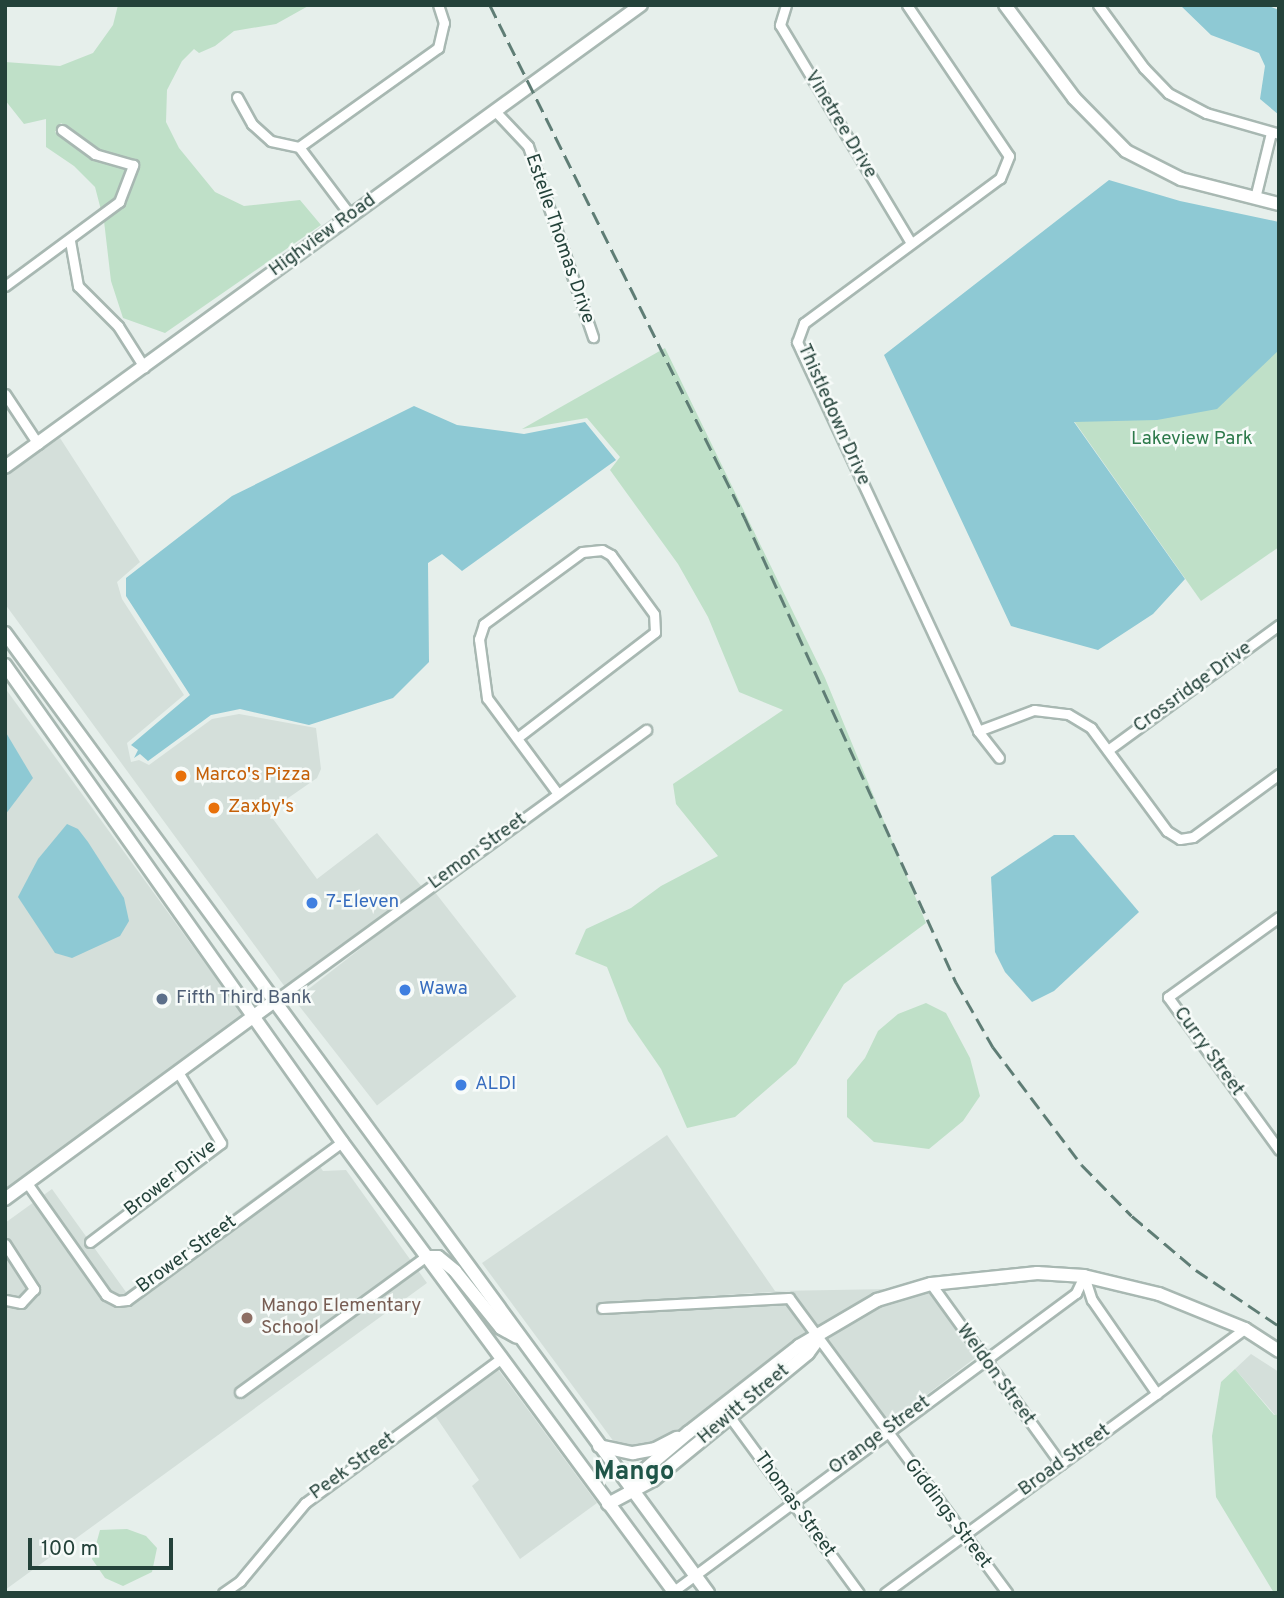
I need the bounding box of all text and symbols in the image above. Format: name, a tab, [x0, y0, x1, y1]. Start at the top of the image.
street label: Vinetree Drive	[799, 67, 881, 183]
street label: Estelle Thomas Drive	[519, 151, 599, 327]
street label: Highview Road	[265, 190, 381, 282]
street label: Thistledown Drive	[792, 341, 874, 489]
park label: Lakeview Park	[1131, 429, 1253, 451]
street label: Crossridge Drive	[1129, 637, 1257, 739]
place label: Marco's Pizza	[195, 765, 311, 787]
marker: Marco's Pizza	[173, 768, 189, 784]
place label: Zaxby's	[228, 797, 294, 819]
marker: Zaxby's	[206, 800, 222, 816]
street label: Lemon Street	[425, 809, 531, 895]
place label: 7-Eleven	[326, 892, 399, 914]
marker: 7-Eleven	[304, 895, 320, 911]
place label: Wawa	[419, 979, 468, 1001]
marker: Wawa	[397, 982, 413, 998]
place label: Fifth Third Bank	[176, 988, 312, 1010]
marker: Fifth Third Bank	[154, 991, 170, 1007]
street label: Curry Street	[1168, 1003, 1248, 1101]
place label: ALDI	[475, 1074, 516, 1096]
marker: ALDI	[453, 1077, 469, 1093]
street label: Brower Drive	[120, 1136, 222, 1222]
street label: Brower Street	[133, 1211, 241, 1299]
place label: Mango Elementary School	[261, 1296, 421, 1340]
marker: Mango Elementary School	[239, 1310, 255, 1326]
street label: Weldon Street	[951, 1320, 1039, 1430]
street label: Hewitt Street	[694, 1360, 794, 1450]
street label: Orange Street	[825, 1392, 935, 1480]
street label: Broad Street	[1015, 1420, 1115, 1502]
street label: Peek Street	[306, 1428, 400, 1506]
street label: Thomas Street	[748, 1448, 840, 1562]
street label: Giddings Street	[898, 1455, 996, 1573]
district label: Mango	[594, 1457, 674, 1489]
scale bar	[32, 1524, 177, 1568]
text: 100 m	[41, 1536, 98, 1563]

